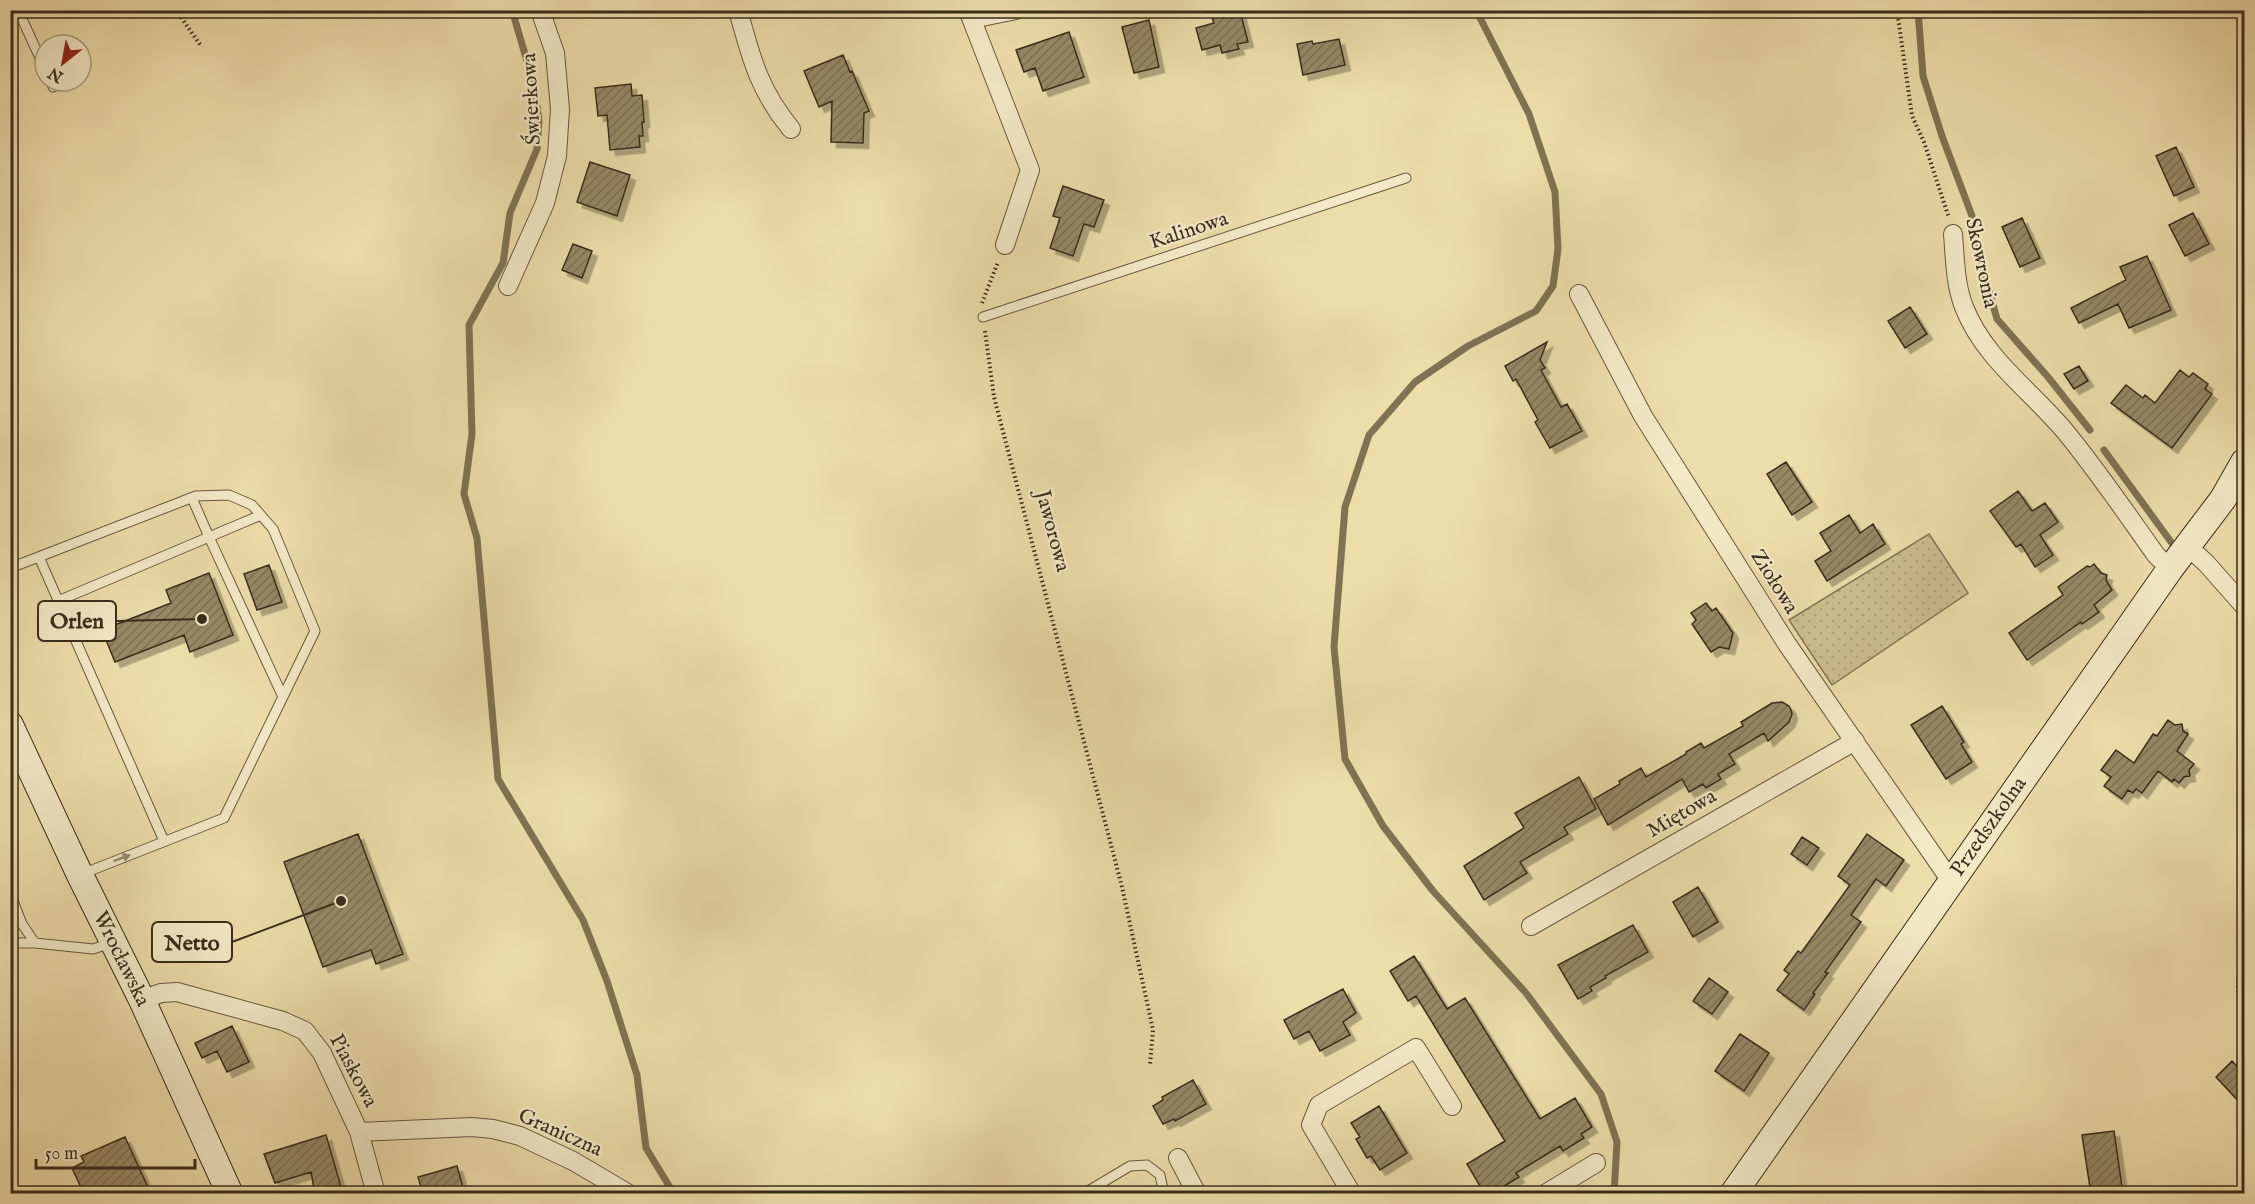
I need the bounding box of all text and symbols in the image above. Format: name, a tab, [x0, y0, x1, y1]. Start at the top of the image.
north arrow	[33, 33, 93, 93]
street label: Świerkowa	[515, 51, 548, 146]
text: N	[45, 62, 68, 87]
street label: Kalinowa	[1146, 205, 1232, 256]
street label: Skowronia	[1958, 215, 2004, 311]
street label: Jaworowa	[1028, 485, 1076, 576]
street label: Ziołowa	[1744, 545, 1805, 620]
callout: Orlen	[38, 601, 116, 641]
text: Orlen	[50, 608, 104, 636]
street label: Przedszkolna	[1945, 771, 2034, 882]
street label: Miętowa	[1642, 783, 1722, 845]
one-way arrow	[114, 853, 132, 863]
street label: Wrocławska	[86, 907, 156, 1012]
callout: Netto	[152, 922, 232, 962]
text: Netto	[163, 930, 220, 958]
street label: Piaskowa	[322, 1030, 384, 1113]
street label: Graniczna	[514, 1103, 607, 1164]
scale bar	[36, 1132, 195, 1170]
text: 50 m	[45, 1143, 78, 1166]

